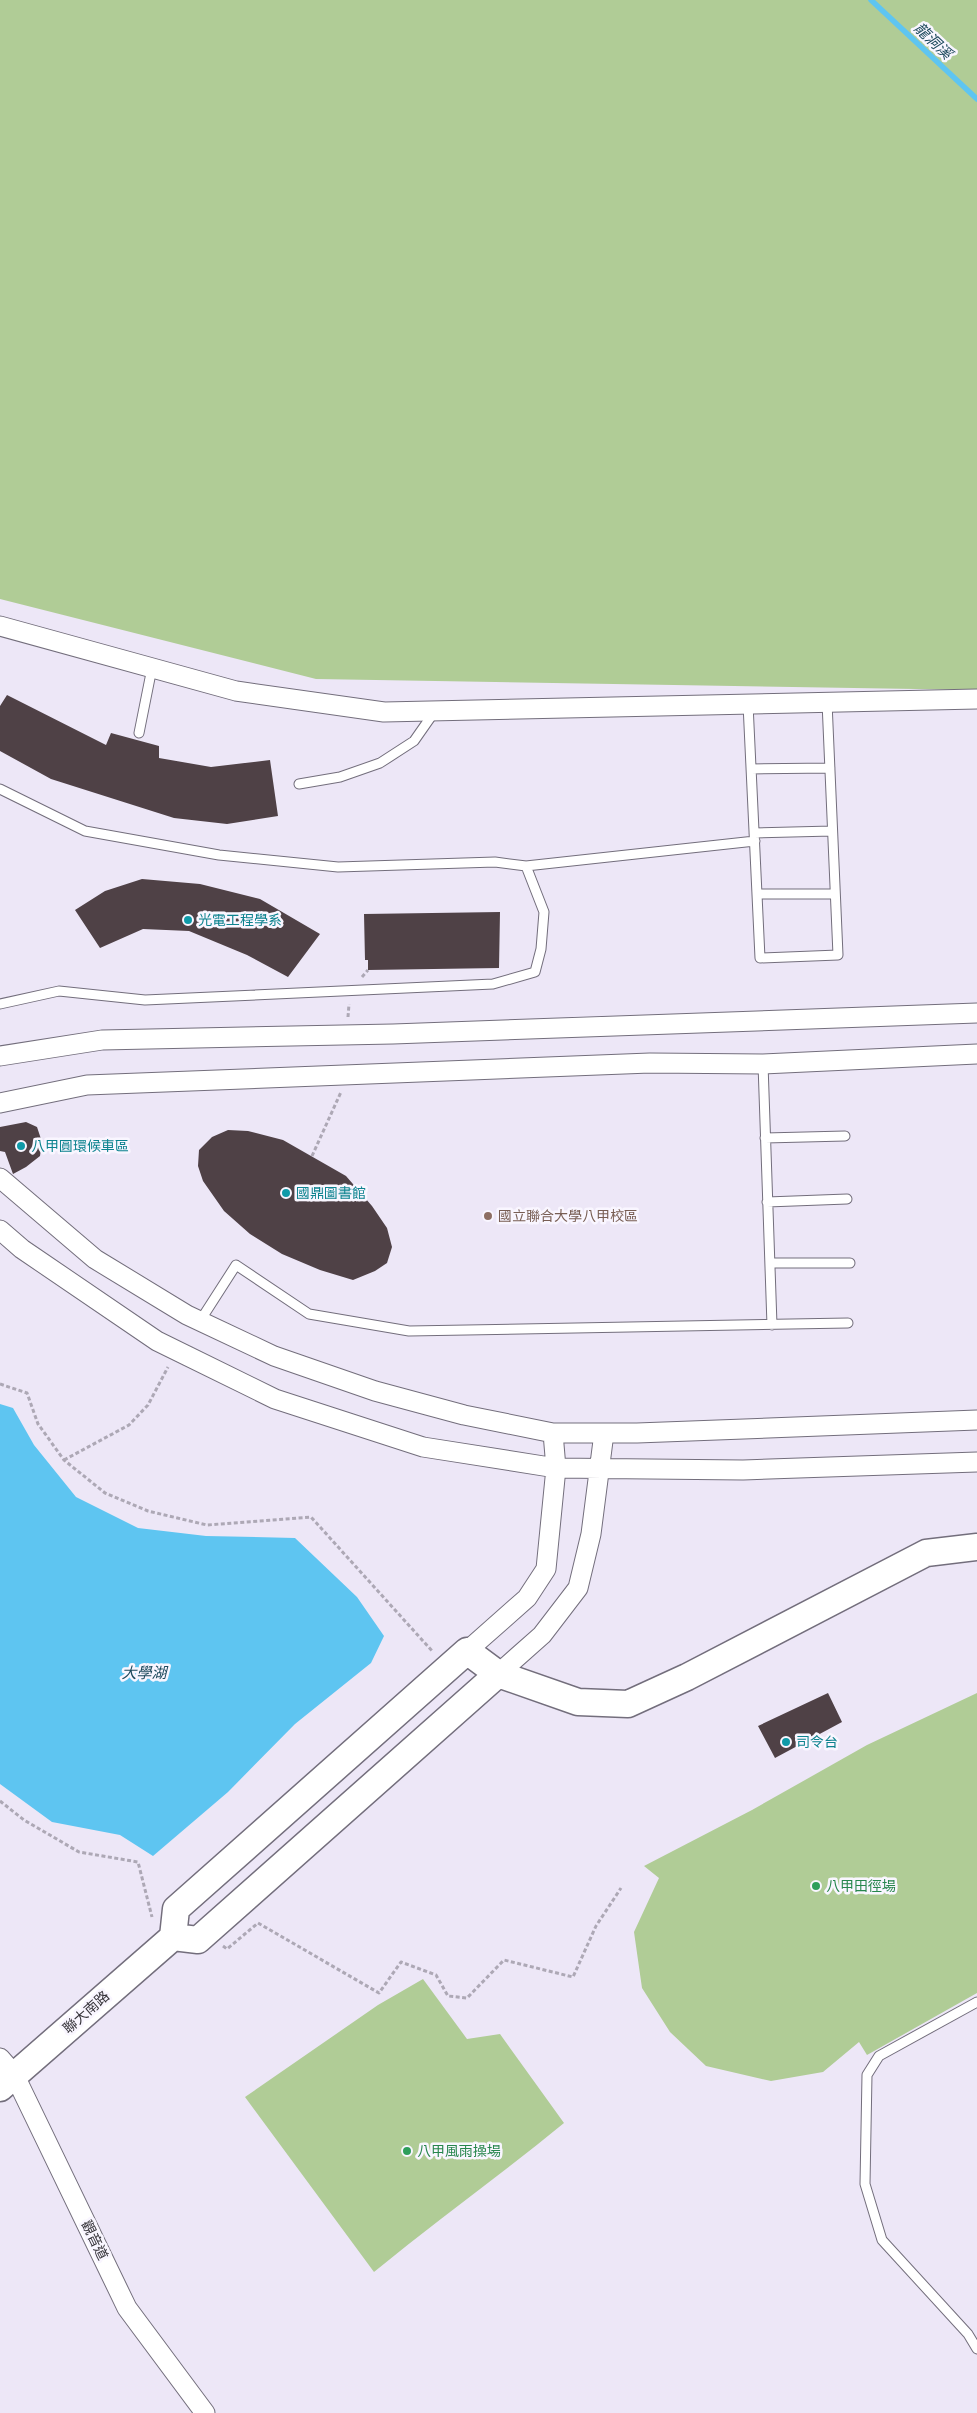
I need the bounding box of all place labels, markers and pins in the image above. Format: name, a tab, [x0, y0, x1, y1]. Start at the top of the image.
place label: 光電工程學系	[198, 912, 282, 929]
marker: 光電工程學系	[182, 914, 194, 926]
place label: 八甲圓環候車區	[31, 1138, 129, 1155]
marker: 八甲圓環候車區	[15, 1140, 27, 1152]
place label: 國鼎圖書館	[296, 1185, 366, 1202]
marker: 國鼎圖書館	[280, 1187, 292, 1199]
place label: 國立聯合大學八甲校區	[498, 1208, 638, 1225]
marker: 國立聯合大學八甲校區	[482, 1210, 494, 1222]
place label: 司令台	[796, 1734, 838, 1751]
marker: 司令台	[780, 1736, 792, 1748]
place label: 八甲田徑場	[826, 1878, 896, 1895]
marker: 八甲田徑場	[810, 1880, 822, 1892]
place label: 八甲風雨操場	[417, 2143, 501, 2160]
marker: 八甲風雨操場	[401, 2145, 413, 2157]

